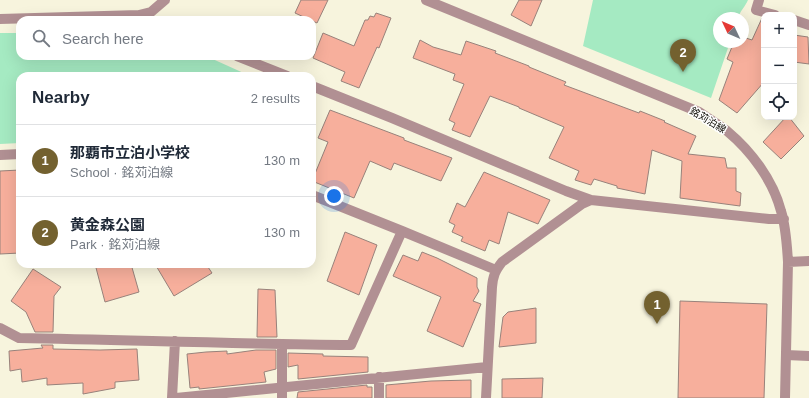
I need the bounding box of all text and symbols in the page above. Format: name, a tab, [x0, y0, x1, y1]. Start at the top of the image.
north arrow	[713, 12, 749, 48]
map controls	[761, 12, 797, 120]
button: +	[761, 12, 797, 48]
search box	[16, 16, 316, 60]
icon: search	[30, 27, 52, 49]
text: Search here	[62, 30, 144, 47]
pin: 2	[670, 39, 696, 72]
button: −	[761, 48, 797, 84]
button: locate	[761, 84, 797, 120]
text: Nearby	[32, 88, 90, 107]
text: 2 results	[251, 91, 300, 106]
street label: 銘苅泊線	[688, 105, 728, 135]
text: 那覇市立泊小学校	[70, 144, 190, 161]
text: 1	[41, 153, 49, 168]
text: 130 m	[264, 153, 300, 168]
text: School · 銘苅泊線	[70, 165, 173, 180]
your location	[324, 186, 344, 206]
text: 黄金森公園	[70, 216, 145, 233]
text: 2	[41, 225, 49, 240]
text: 130 m	[264, 225, 300, 240]
text: Park · 銘苅泊線	[70, 237, 160, 252]
pin: 1	[644, 291, 670, 324]

